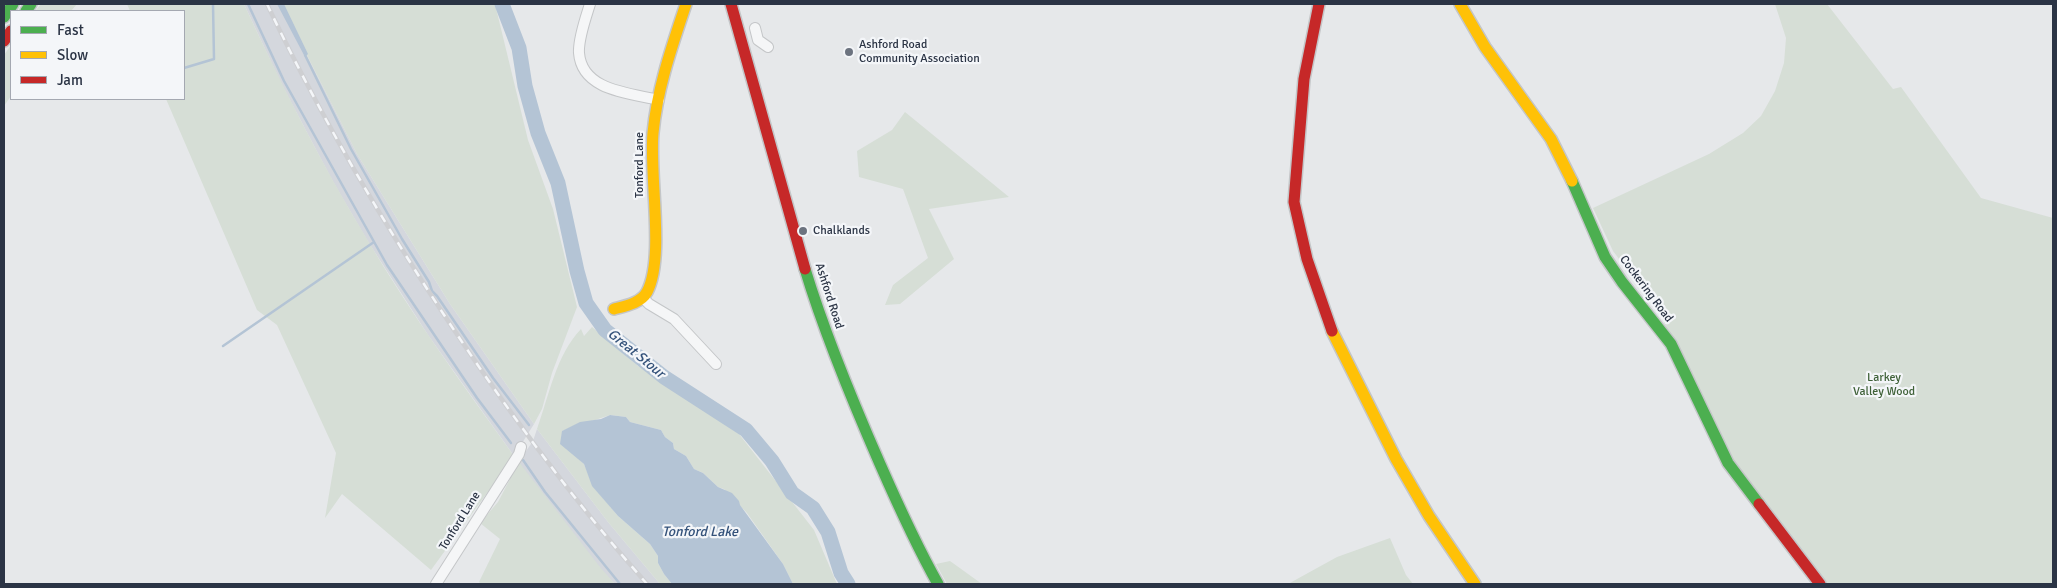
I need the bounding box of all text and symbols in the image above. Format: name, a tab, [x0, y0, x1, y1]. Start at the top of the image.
legend	[10, 10, 185, 100]
text: Fast	[57, 21, 84, 39]
place label: Ashford Road Community Association	[859, 38, 980, 66]
text: Slow	[57, 46, 88, 64]
marker: Ashford Road Community Association	[843, 46, 855, 58]
text: Jam	[57, 71, 83, 89]
street label: Tonford Lane	[633, 132, 647, 198]
place label: Chalklands	[813, 224, 870, 238]
marker: Chalklands	[797, 225, 809, 237]
street label: Cockering Road	[1616, 253, 1676, 325]
street label: Ashford Road	[812, 261, 846, 331]
water label: Great Stour	[604, 326, 668, 382]
park label: Larkey Valley Wood	[1853, 371, 1915, 399]
street label: Tonford Lane	[436, 489, 484, 553]
water label: Tonford Lake	[662, 524, 738, 540]

